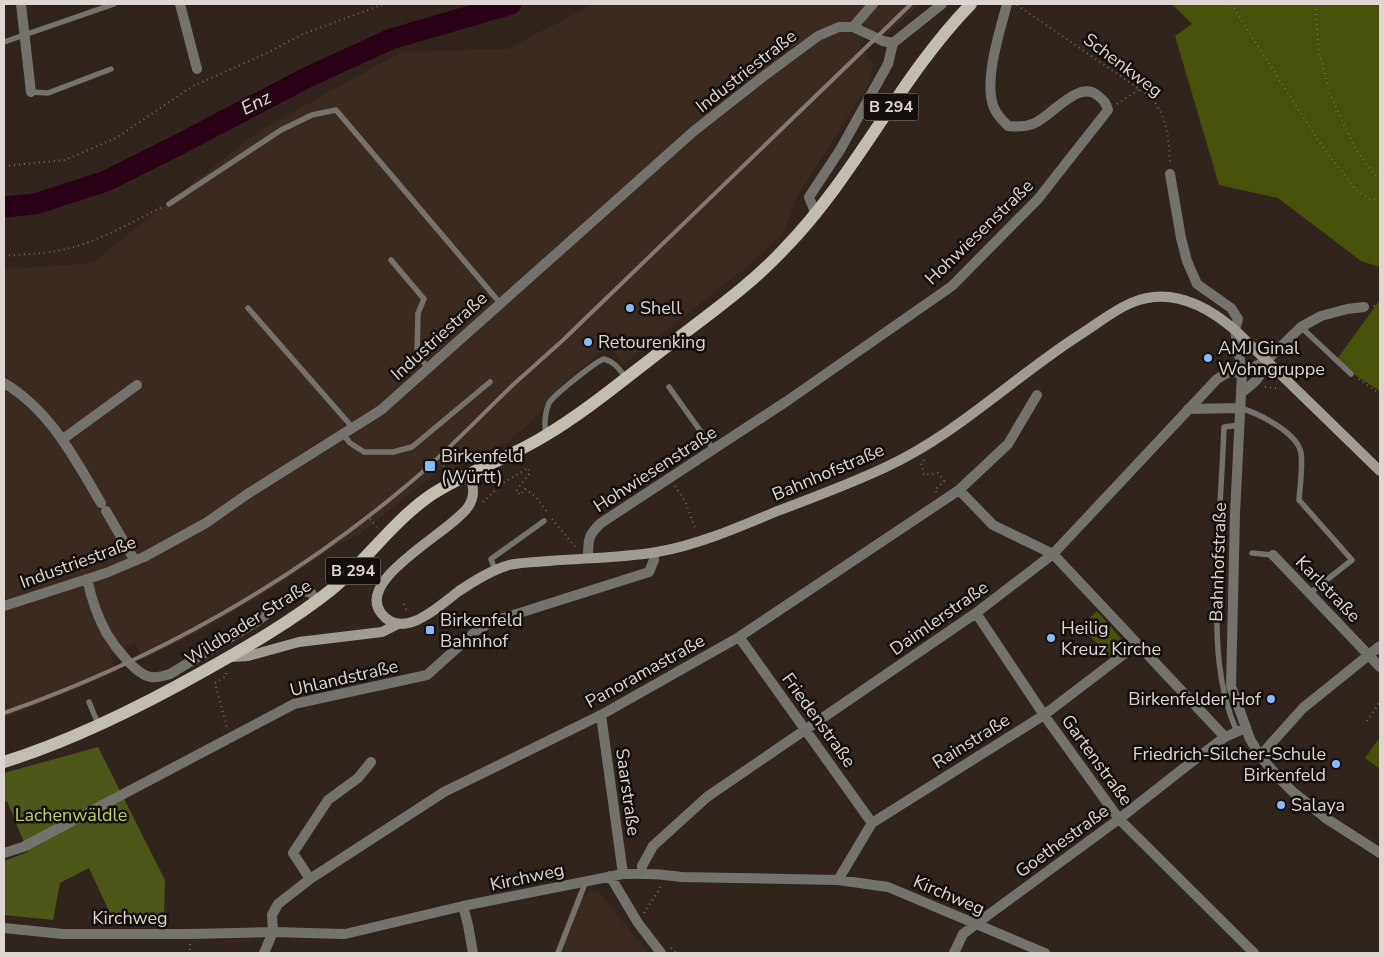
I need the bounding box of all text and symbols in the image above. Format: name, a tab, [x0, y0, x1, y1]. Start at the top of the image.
street label: Industriestraße	[691, 24, 801, 118]
street label: Schenkweg	[1079, 27, 1167, 103]
water label: Enz	[236, 84, 276, 122]
road number: B 294	[864, 94, 918, 120]
street label: Hohwiesenstraße	[919, 174, 1039, 290]
street label: Industriestraße	[386, 286, 492, 386]
place label: Shell	[640, 296, 682, 320]
marker: Shell	[624, 302, 636, 314]
place label: Retourenking	[598, 330, 706, 354]
marker: Retourenking	[582, 336, 594, 348]
place label: AMJ Ginal Wohngruppe	[1218, 336, 1325, 381]
marker: AMJ Ginal Wohngruppe	[1202, 352, 1214, 364]
street label: Hohwiesenstraße	[589, 420, 721, 518]
street label: Bahnhofstraße	[768, 438, 888, 506]
place label: Birkenfeld (Württ)	[441, 444, 523, 489]
marker: Birkenfeld (Württ)	[423, 459, 437, 473]
street label: Bahnhofstraße	[1204, 502, 1232, 622]
street label: Industriestraße	[17, 530, 139, 594]
street label: Karlstraße	[1290, 550, 1366, 628]
road number: B 294	[326, 558, 380, 584]
street label: Wildbader Straße	[180, 573, 316, 671]
street label: Daimlerstraße	[885, 575, 993, 661]
place label: Birkenfeld Bahnhof	[440, 608, 522, 653]
place label: Heilig Kreuz Kirche	[1061, 616, 1161, 661]
marker: Birkenfeld Bahnhof	[424, 624, 436, 636]
street label: Panoramastraße	[581, 628, 709, 714]
marker: Heilig Kreuz Kirche	[1045, 632, 1057, 644]
street label: Uhlandstraße	[288, 654, 400, 702]
street label: Friedenstraße	[776, 668, 862, 772]
place label: Birkenfelder Hof	[1128, 687, 1262, 711]
marker: Birkenfelder Hof	[1265, 693, 1277, 705]
street label: Rainstraße	[928, 708, 1014, 774]
street label: Gartenstraße	[1056, 710, 1138, 810]
place label: Friedrich-Silcher-Schule Birkenfeld	[1133, 742, 1326, 787]
street label: Saarstraße	[610, 747, 646, 837]
marker: Friedrich-Silcher-Schule Birkenfeld	[1330, 758, 1342, 770]
place label: Salaya	[1291, 793, 1345, 817]
street label: Goethestraße	[1010, 799, 1114, 883]
marker: Salaya	[1275, 799, 1287, 811]
park label: Lachenwäldle	[15, 803, 127, 827]
street label: Kirchweg	[488, 857, 566, 897]
street label: Kirchweg	[910, 869, 988, 921]
street label: Kirchweg	[92, 906, 168, 930]

